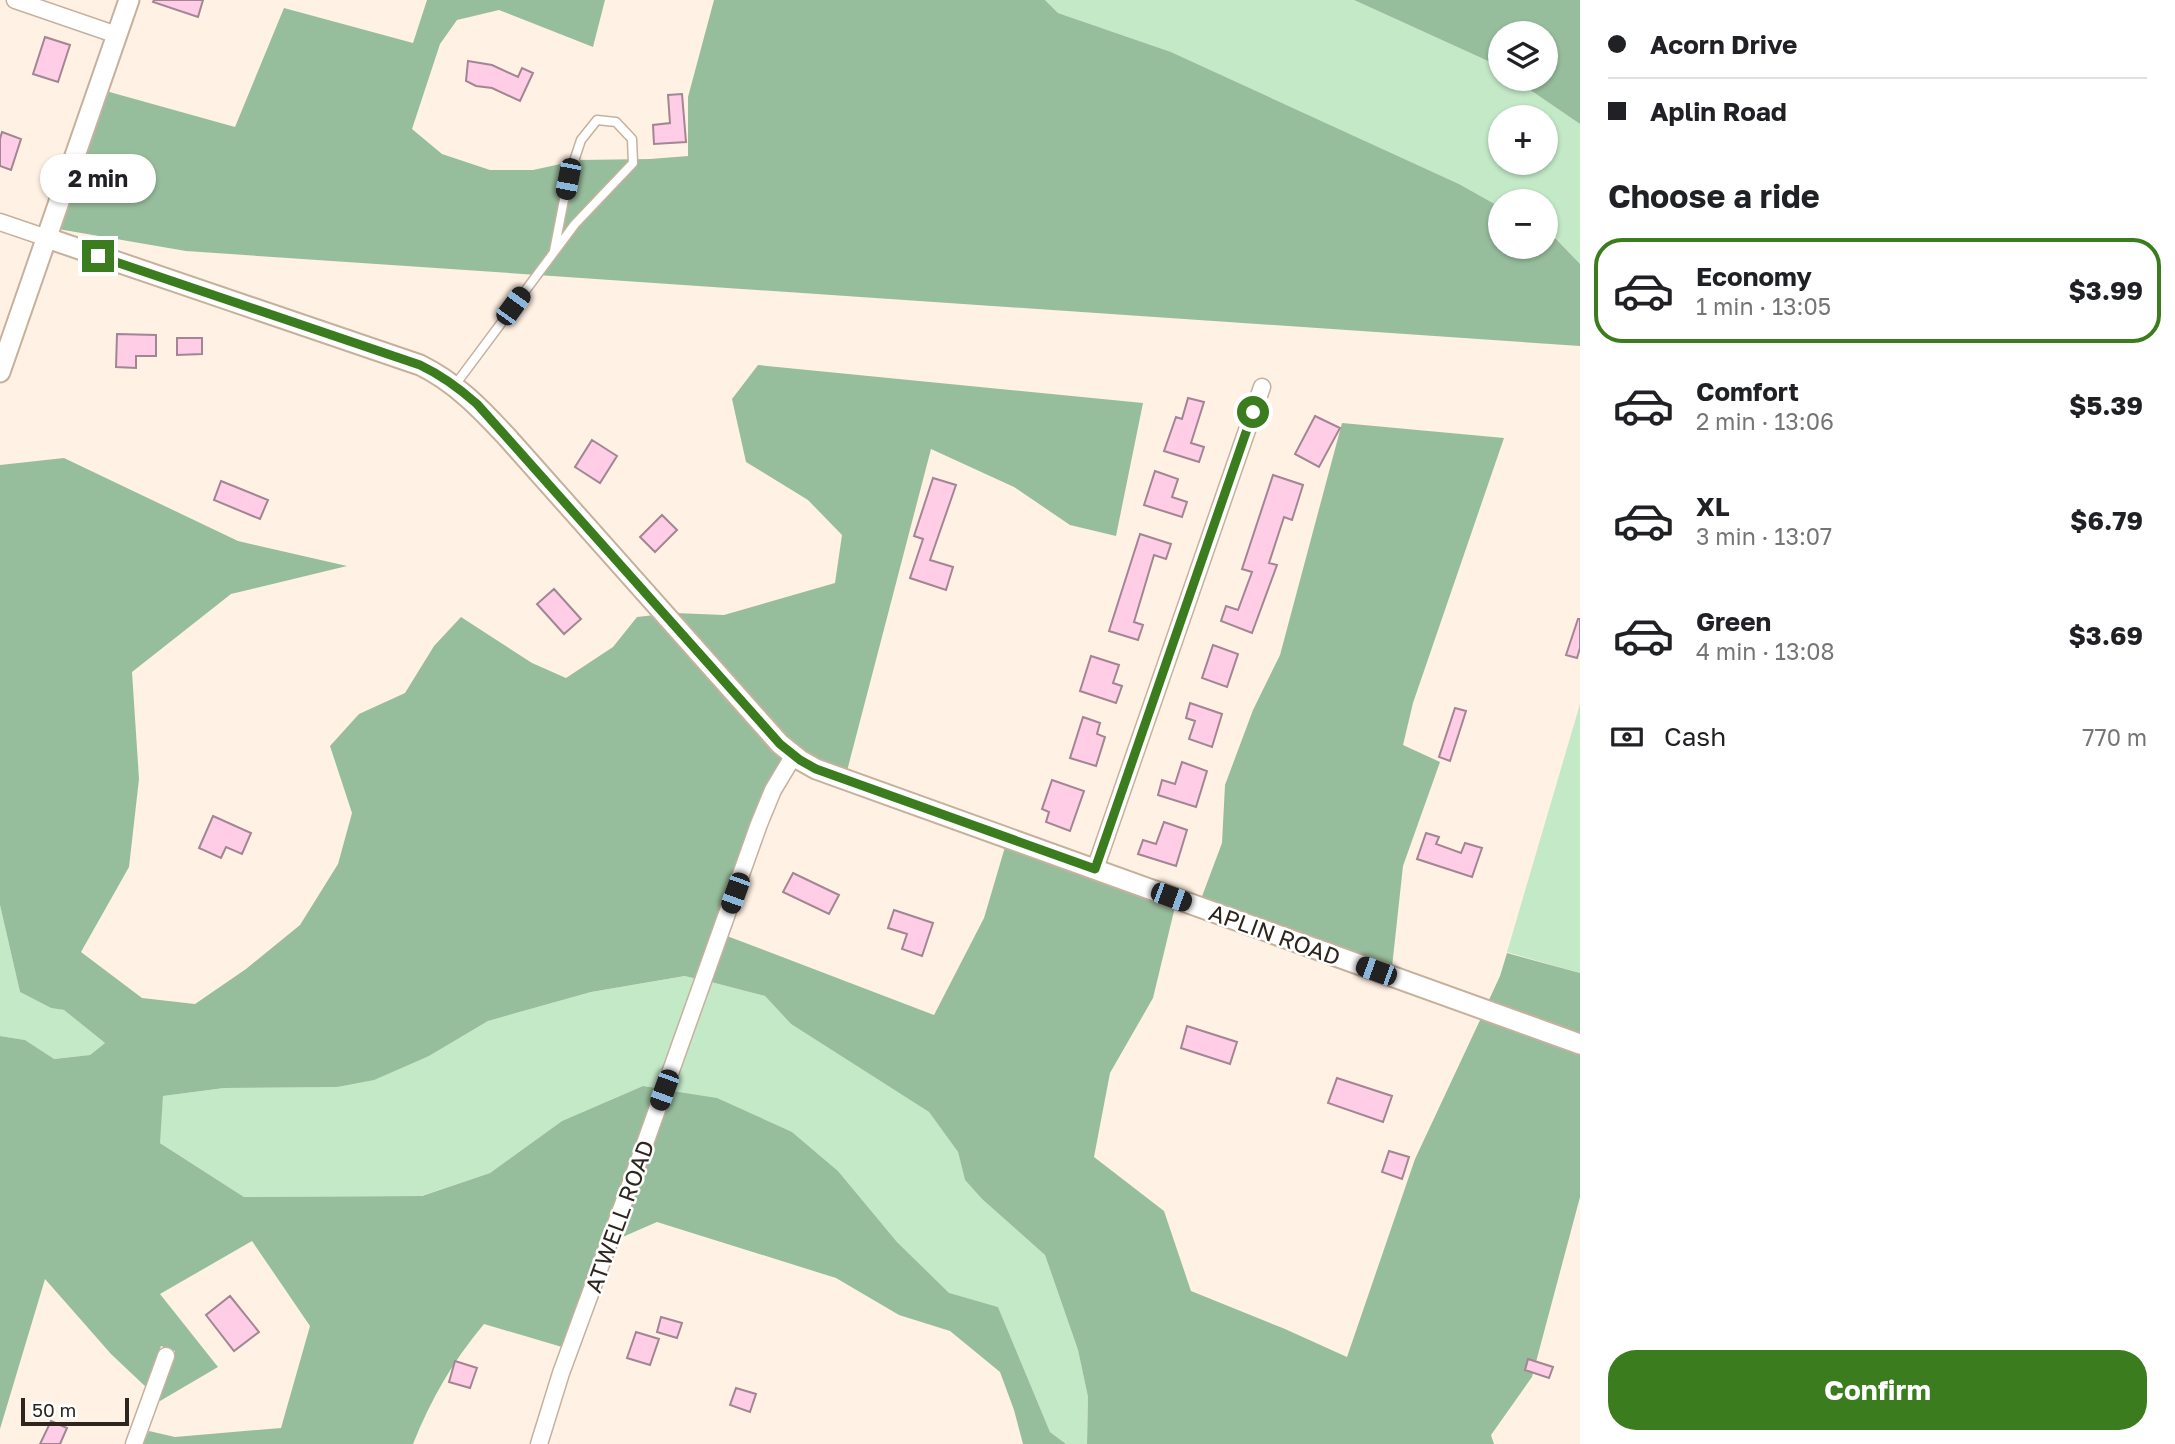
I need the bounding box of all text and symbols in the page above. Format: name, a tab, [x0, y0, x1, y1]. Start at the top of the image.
map controls	[1488, 21, 1558, 259]
button: layers	[1488, 21, 1558, 91]
text: Acorn Drive	[1650, 29, 1797, 60]
text: Aplin Road	[1650, 96, 1787, 127]
button: +	[1488, 105, 1558, 175]
callout: 2 min	[40, 154, 156, 204]
car	[554, 156, 583, 202]
text: 2 min	[68, 164, 128, 192]
text: Choose a ride	[1608, 177, 1820, 215]
button: −	[1488, 189, 1558, 259]
route end	[82, 240, 114, 272]
icon: car	[1612, 259, 1675, 322]
text: Economy	[1696, 261, 1812, 292]
text: $3.99	[2068, 275, 2143, 306]
car	[493, 283, 534, 329]
text: 1 min · 13:05	[1696, 292, 1831, 320]
icon: car	[1612, 374, 1675, 437]
text: Comfort	[1696, 376, 1799, 407]
text: $5.39	[2069, 390, 2143, 421]
route start	[1237, 396, 1269, 428]
text: 2 min · 13:06	[1696, 407, 1834, 435]
icon: car	[1612, 489, 1675, 552]
text: XL	[1696, 491, 1730, 522]
text: $6.79	[2070, 505, 2143, 536]
text: 3 min · 13:07	[1696, 522, 1832, 550]
icon: car	[1612, 604, 1675, 667]
text: Green	[1696, 606, 1771, 637]
text: $3.69	[2068, 620, 2143, 651]
text: 4 min · 13:08	[1696, 637, 1835, 665]
icon: cash	[1608, 718, 1646, 756]
text: Cash	[1664, 721, 1726, 752]
text: 770 m	[2082, 723, 2147, 751]
car	[718, 870, 753, 916]
car	[1148, 880, 1195, 914]
street label: APLIN ROAD	[1205, 897, 1345, 971]
car	[1353, 954, 1400, 988]
car	[647, 1067, 682, 1113]
street label: ATWELL ROAD	[578, 1136, 660, 1296]
button: Confirm	[1608, 1350, 2147, 1430]
scale bar	[21, 1395, 130, 1427]
text: 50 m	[32, 1398, 76, 1421]

